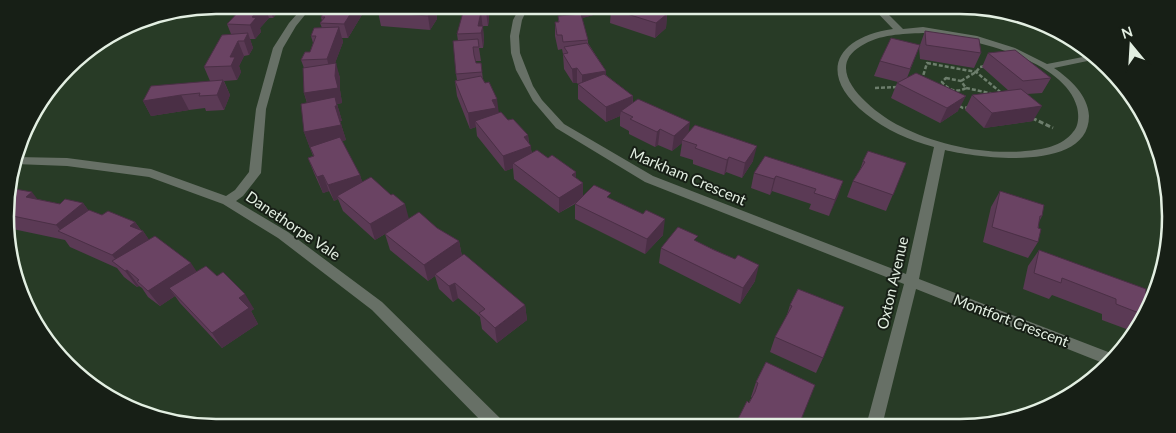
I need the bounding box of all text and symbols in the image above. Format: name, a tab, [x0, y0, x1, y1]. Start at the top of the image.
north arrow	[1106, 20, 1156, 70]
text: N	[1119, 22, 1135, 42]
street label: Markham Crescent	[628, 143, 750, 209]
street label: Danethorpe Vale	[243, 187, 344, 263]
street label: Oxton Avenue	[873, 235, 911, 331]
street label: Montfort Crescent	[951, 290, 1072, 351]

